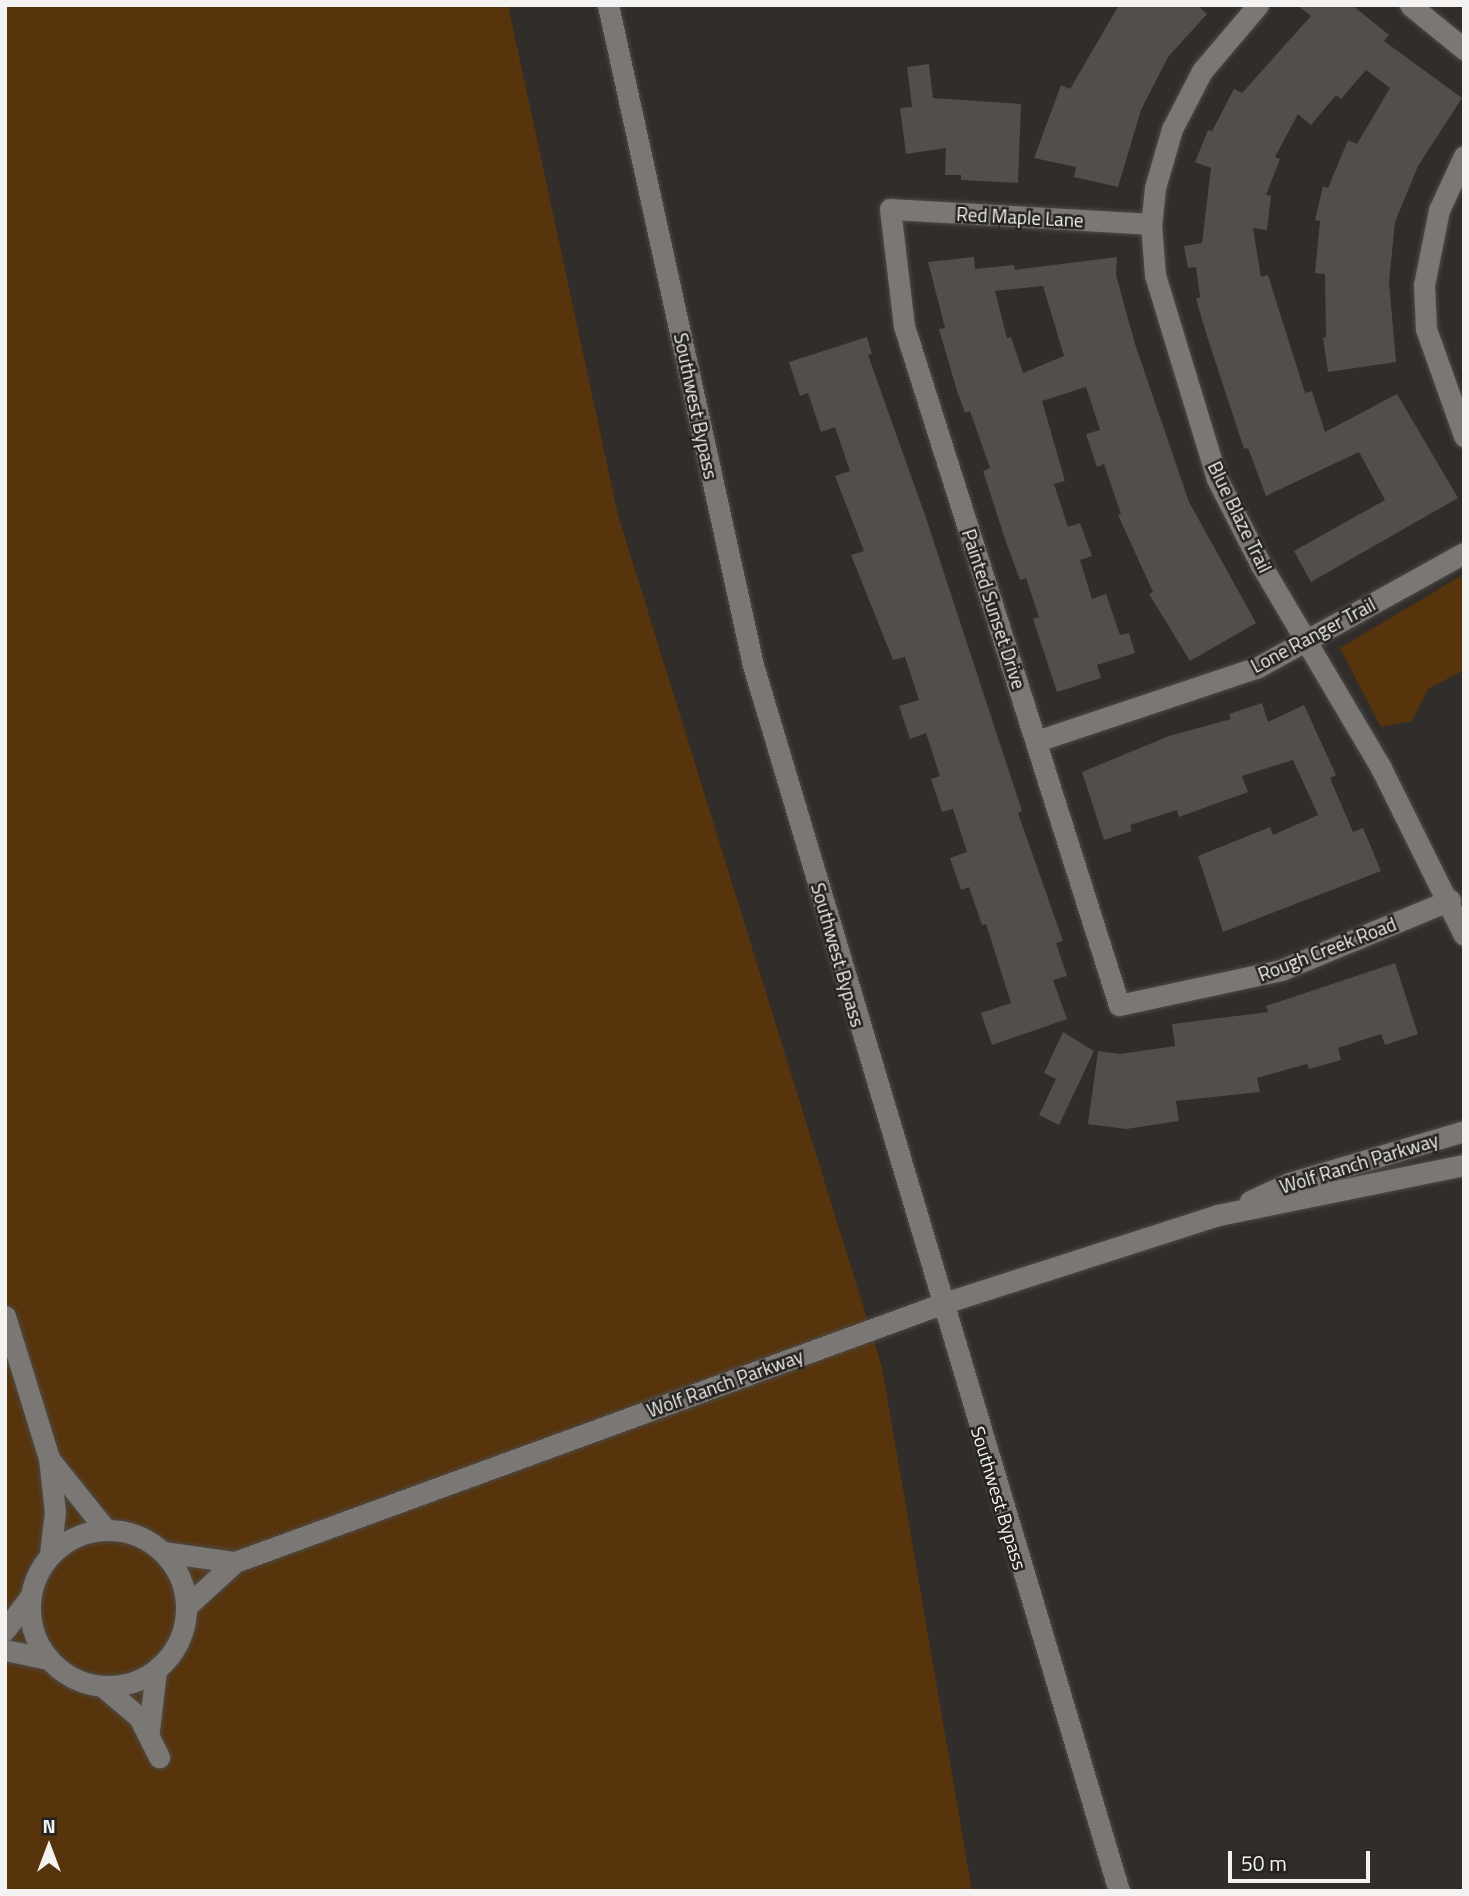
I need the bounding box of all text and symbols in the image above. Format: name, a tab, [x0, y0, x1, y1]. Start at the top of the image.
street label: Red Maple Lane	[956, 202, 1084, 232]
street label: Southwest Bypass	[669, 331, 723, 481]
street label: Blue Blaze Trail	[1203, 458, 1277, 576]
street label: Painted Sunset Drive	[957, 526, 1031, 692]
street label: Lone Ranger Trail	[1247, 593, 1379, 677]
street label: Southwest Bypass	[807, 880, 869, 1030]
street label: Rough Creek Road	[1255, 912, 1399, 986]
street label: Wolf Ranch Parkway	[1277, 1128, 1441, 1198]
street label: Wolf Ranch Parkway	[644, 1344, 806, 1422]
street label: Southwest Bypass	[966, 1423, 1032, 1573]
text: N	[42, 1811, 56, 1840]
north arrow	[14, 1812, 84, 1882]
scale bar	[1231, 1836, 1373, 1880]
text: 50 m	[1241, 1847, 1287, 1879]

